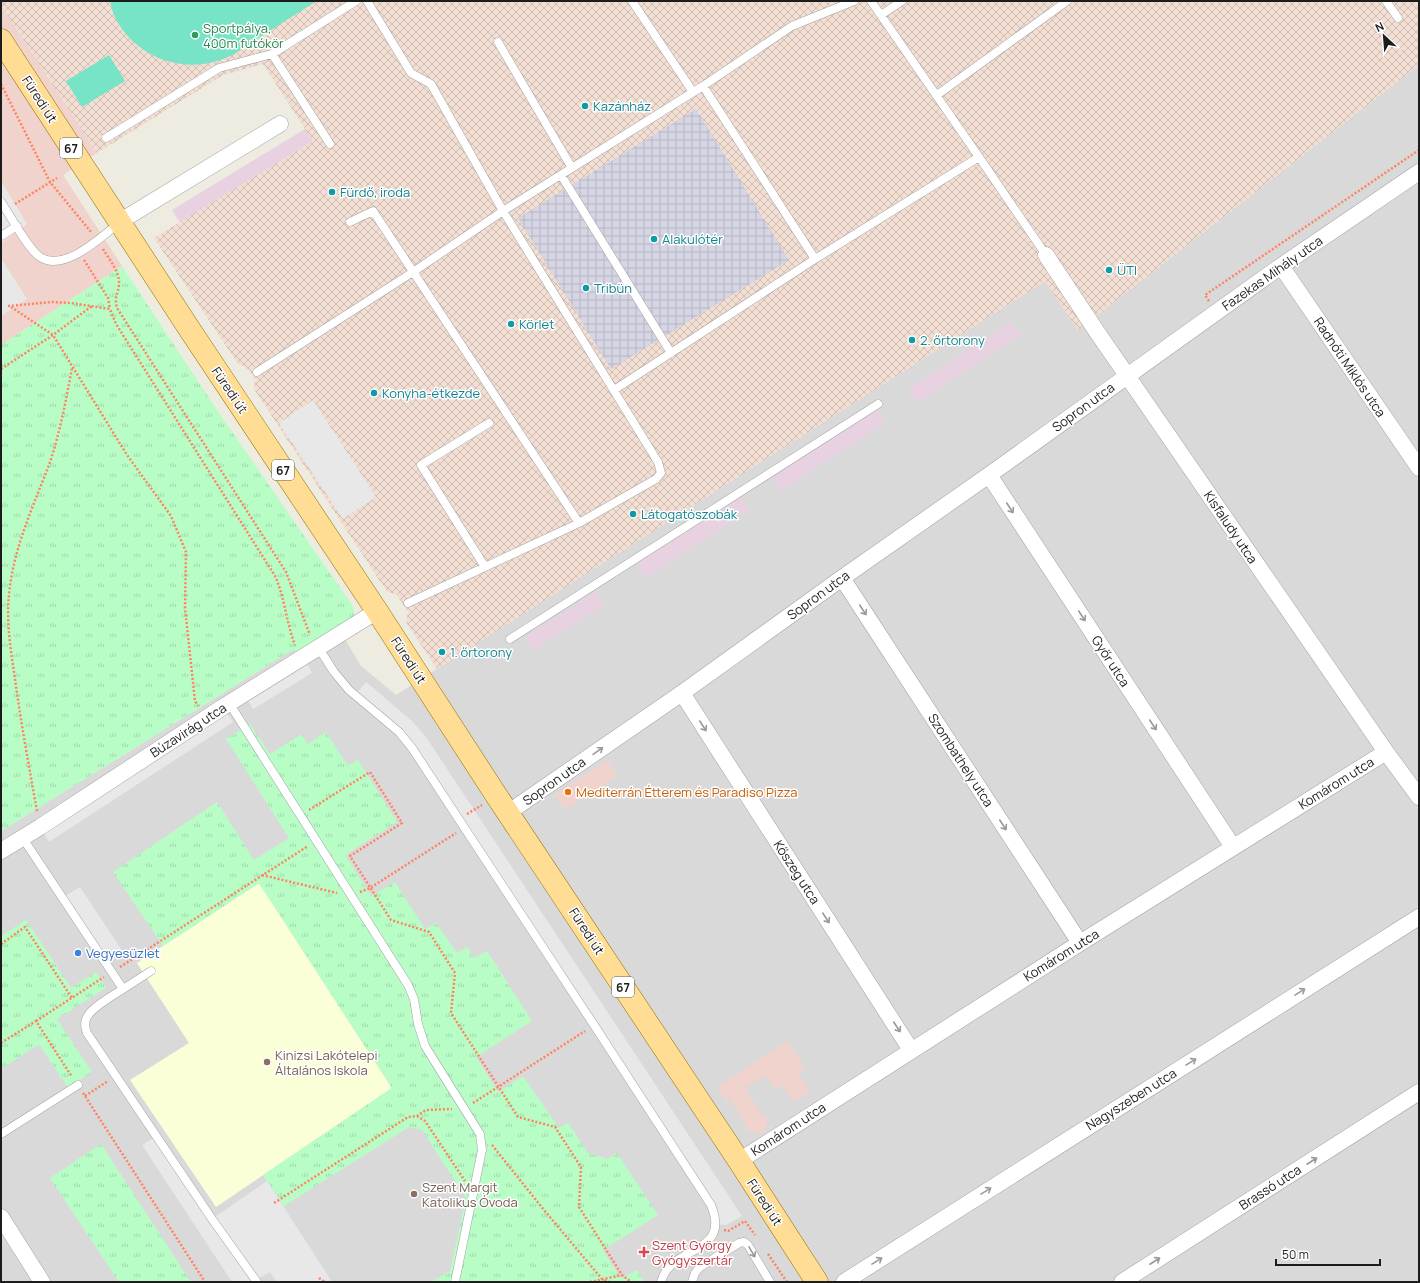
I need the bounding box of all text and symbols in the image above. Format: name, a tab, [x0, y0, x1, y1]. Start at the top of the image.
north arrow	[1364, 16, 1404, 56]
text: N	[1373, 18, 1386, 35]
place label: Sportpálya, 400m futókör	[203, 19, 284, 52]
marker: Sportpálya, 400m futókör	[190, 30, 200, 40]
street label: Füredi út	[18, 72, 62, 126]
place label: Kazánház	[593, 97, 651, 115]
marker: Kazánház	[580, 101, 590, 111]
road number: 67	[60, 138, 82, 158]
place label: Fürdő, iroda	[340, 183, 410, 201]
marker: Fürdő, iroda	[327, 187, 337, 197]
place label: Alakulótér	[662, 230, 723, 248]
street label: Fazekas Mihály utca	[1218, 231, 1326, 315]
marker: Alakulótér	[649, 234, 659, 244]
place label: ÜTI	[1117, 261, 1137, 279]
marker: ÜTI	[1104, 265, 1114, 275]
place label: Tribün	[594, 279, 632, 297]
marker: Tribün	[581, 283, 591, 293]
street label: Radnóti Miklós utca	[1310, 314, 1390, 420]
place label: Körlet	[519, 315, 554, 333]
marker: Körlet	[506, 319, 516, 329]
place label: 2. őrtorony	[920, 331, 985, 349]
marker: 2. őrtorony	[907, 335, 917, 345]
street label: Füredi út	[208, 363, 252, 417]
street label: Sopron utca	[1048, 378, 1118, 436]
place label: Konyha-étkezde	[382, 384, 480, 402]
marker: Konyha-étkezde	[369, 388, 379, 398]
road number: 67	[272, 460, 294, 480]
street label: Kisfaludy utca	[1200, 487, 1262, 567]
one-way arrow	[1006, 502, 1015, 513]
place label: Látogatószobák	[641, 505, 738, 523]
marker: Látogatószobák	[628, 509, 638, 519]
street label: Sopron utca	[783, 566, 853, 624]
one-way arrow	[860, 604, 868, 616]
one-way arrow	[1078, 610, 1086, 621]
street label: Győr utca	[1088, 632, 1134, 690]
street label: Füredi út	[387, 633, 431, 687]
place label: 1. őrtorony	[450, 643, 512, 661]
marker: 1. őrtorony	[437, 647, 447, 657]
street label: Búzavirág utca	[146, 699, 230, 761]
street label: Szombathely utca	[924, 710, 998, 810]
one-way arrow	[1149, 719, 1157, 730]
one-way arrow	[699, 720, 707, 731]
one-way arrow	[593, 747, 604, 755]
street label: Sopron utca	[519, 753, 589, 809]
street label: Komárom utca	[1295, 753, 1377, 813]
place label: Mediterrán Étterem és Paradiso Pizza	[576, 783, 797, 801]
marker: Mediterrán Étterem és Paradiso Pizza	[563, 787, 573, 797]
one-way arrow	[999, 819, 1007, 830]
street label: Kőszeg utca	[770, 837, 824, 907]
street label: Füredi út	[565, 904, 609, 958]
one-way arrow	[823, 912, 831, 924]
street label: Komárom utca	[1020, 925, 1102, 985]
place label: Vegyesüzlet	[86, 944, 160, 962]
marker: Vegyesüzlet	[73, 948, 83, 958]
road number: 67	[612, 977, 634, 997]
one-way arrow	[1294, 988, 1305, 996]
one-way arrow	[893, 1021, 901, 1033]
place label: Kinizsi Lakótelepi Általános Iskola	[275, 1046, 377, 1079]
marker: Kinizsi Lakótelepi Általános Iskola	[262, 1057, 272, 1067]
one-way arrow	[1185, 1057, 1196, 1066]
street label: Nagyszeben utca	[1082, 1064, 1180, 1134]
street label: Komárom utca	[747, 1098, 829, 1160]
one-way arrow	[1306, 1157, 1317, 1165]
street label: Brassó utca	[1235, 1160, 1305, 1214]
street label: Füredi út	[743, 1175, 787, 1229]
place label: Szent Margit Katolikus Óvoda	[422, 1178, 518, 1211]
one-way arrow	[980, 1187, 992, 1195]
marker: Szent Margit Katolikus Óvoda	[409, 1189, 419, 1199]
place label: Szent György Gyógyszertár	[652, 1236, 733, 1269]
scale bar	[1276, 1241, 1380, 1267]
one-way arrow	[748, 1246, 756, 1257]
text: 50 m	[1282, 1246, 1309, 1263]
marker: Szent György Gyógyszertár	[639, 1247, 649, 1257]
one-way arrow	[871, 1257, 882, 1265]
one-way arrow	[1149, 1257, 1160, 1265]

